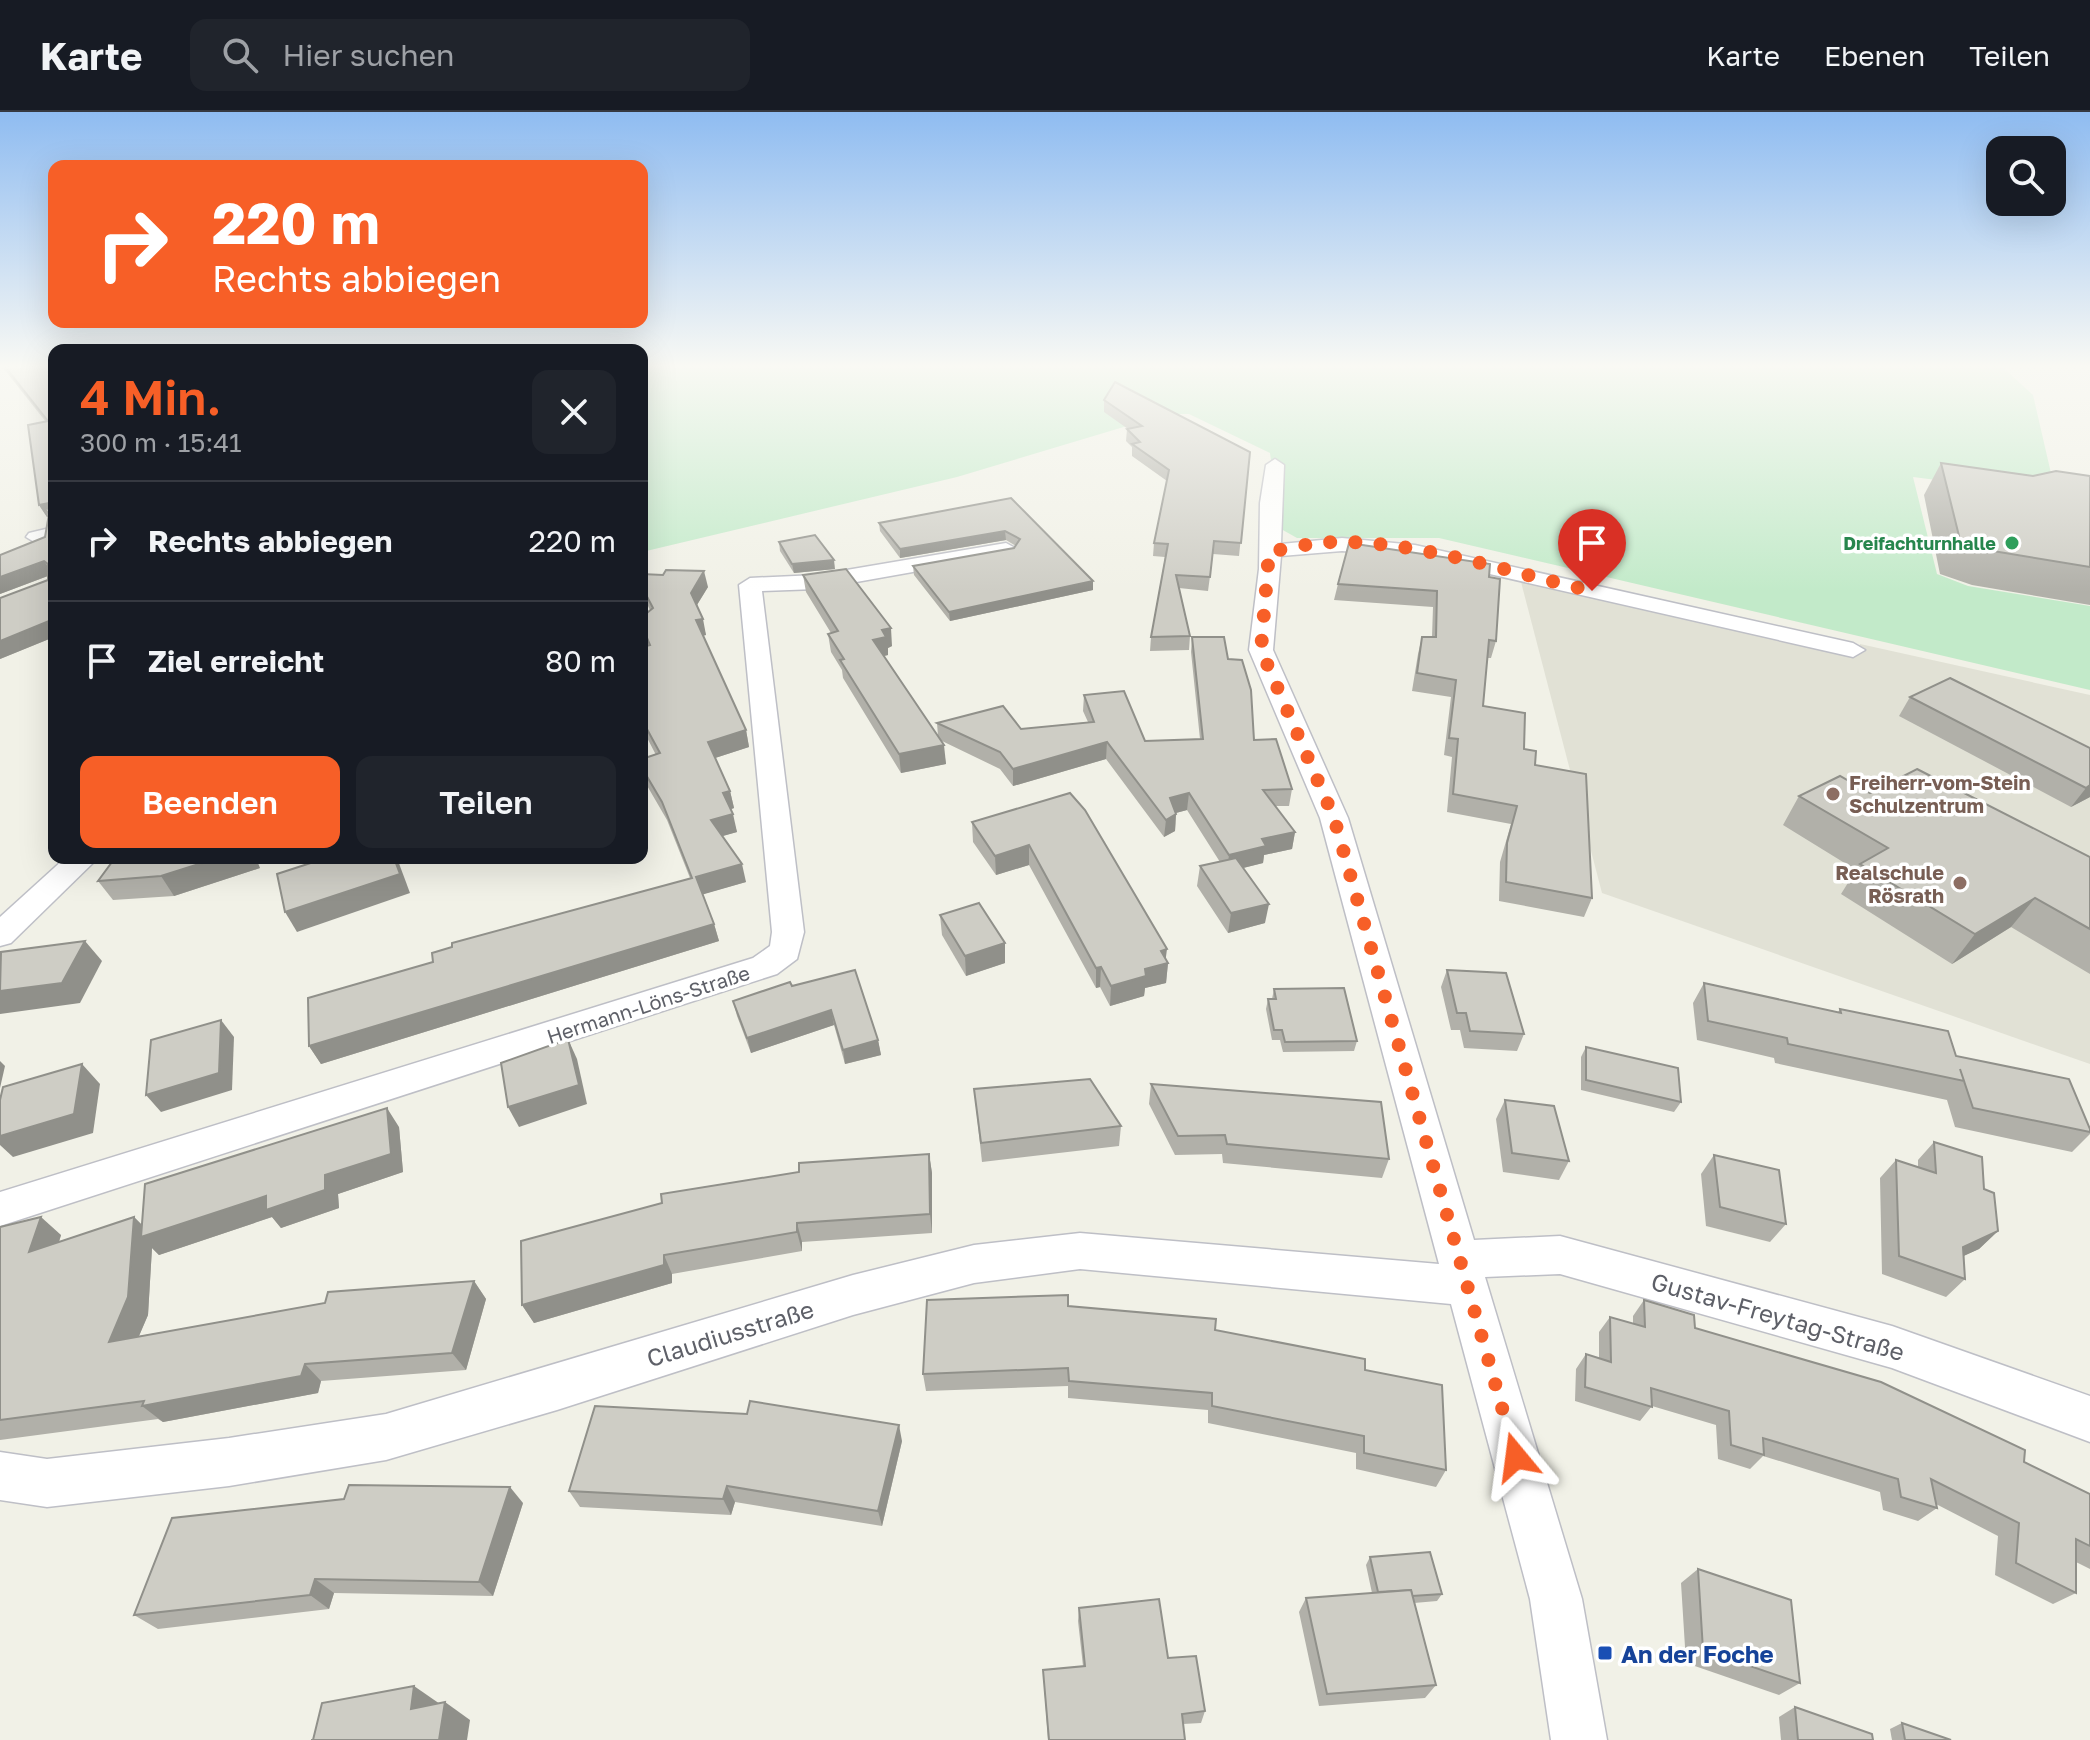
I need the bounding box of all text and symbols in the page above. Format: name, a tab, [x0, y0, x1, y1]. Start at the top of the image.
search box	[190, 19, 750, 91]
text: Karte	[40, 33, 142, 78]
icon: search	[218, 33, 262, 77]
text: Hier suchen	[282, 37, 455, 73]
text: Karte	[1706, 39, 1780, 72]
text: Ebenen	[1824, 39, 1925, 72]
text: Teilen	[1969, 39, 2050, 72]
map controls	[1986, 136, 2066, 216]
button: search	[1986, 136, 2066, 216]
text: 220 m	[212, 189, 380, 256]
icon: right	[80, 192, 184, 296]
text: Rechts abbiegen	[212, 257, 501, 300]
text: 4 Min.	[80, 368, 221, 426]
button: close	[532, 370, 616, 454]
text: 300 m · 15:41	[80, 427, 242, 458]
pin	[1558, 509, 1626, 591]
icon: right	[80, 519, 124, 563]
icon: arrive	[1570, 521, 1614, 565]
text: Rechts abbiegen	[148, 523, 392, 559]
text: 220 m	[529, 523, 616, 559]
place label: Dreifachturnhalle	[1843, 532, 1996, 554]
marker: Dreifachturnhalle	[2003, 534, 2021, 552]
icon: arrive	[80, 639, 124, 683]
text: Ziel erreicht	[148, 643, 324, 679]
text: 80 m	[545, 643, 616, 679]
button: Beenden	[80, 756, 340, 848]
button: Teilen	[356, 756, 616, 848]
place label: Freiherr-vom-Stein Schulzentrum	[1849, 770, 2031, 817]
marker: Freiherr-vom-Stein Schulzentrum	[1824, 785, 1842, 803]
place label: Realschule Rösrath	[1835, 860, 1944, 907]
marker: Realschule Rösrath	[1951, 874, 1969, 892]
street label: Hermann-Löns-Straße	[543, 960, 753, 1048]
street label: Gustav-Freytag-Straße	[1648, 1266, 1908, 1366]
street label: Claudiusstraße	[643, 1294, 817, 1372]
position arrow	[1474, 1415, 1558, 1499]
place label: An der Foche	[1621, 1639, 1774, 1668]
marker: An der Foche	[1596, 1644, 1614, 1662]

